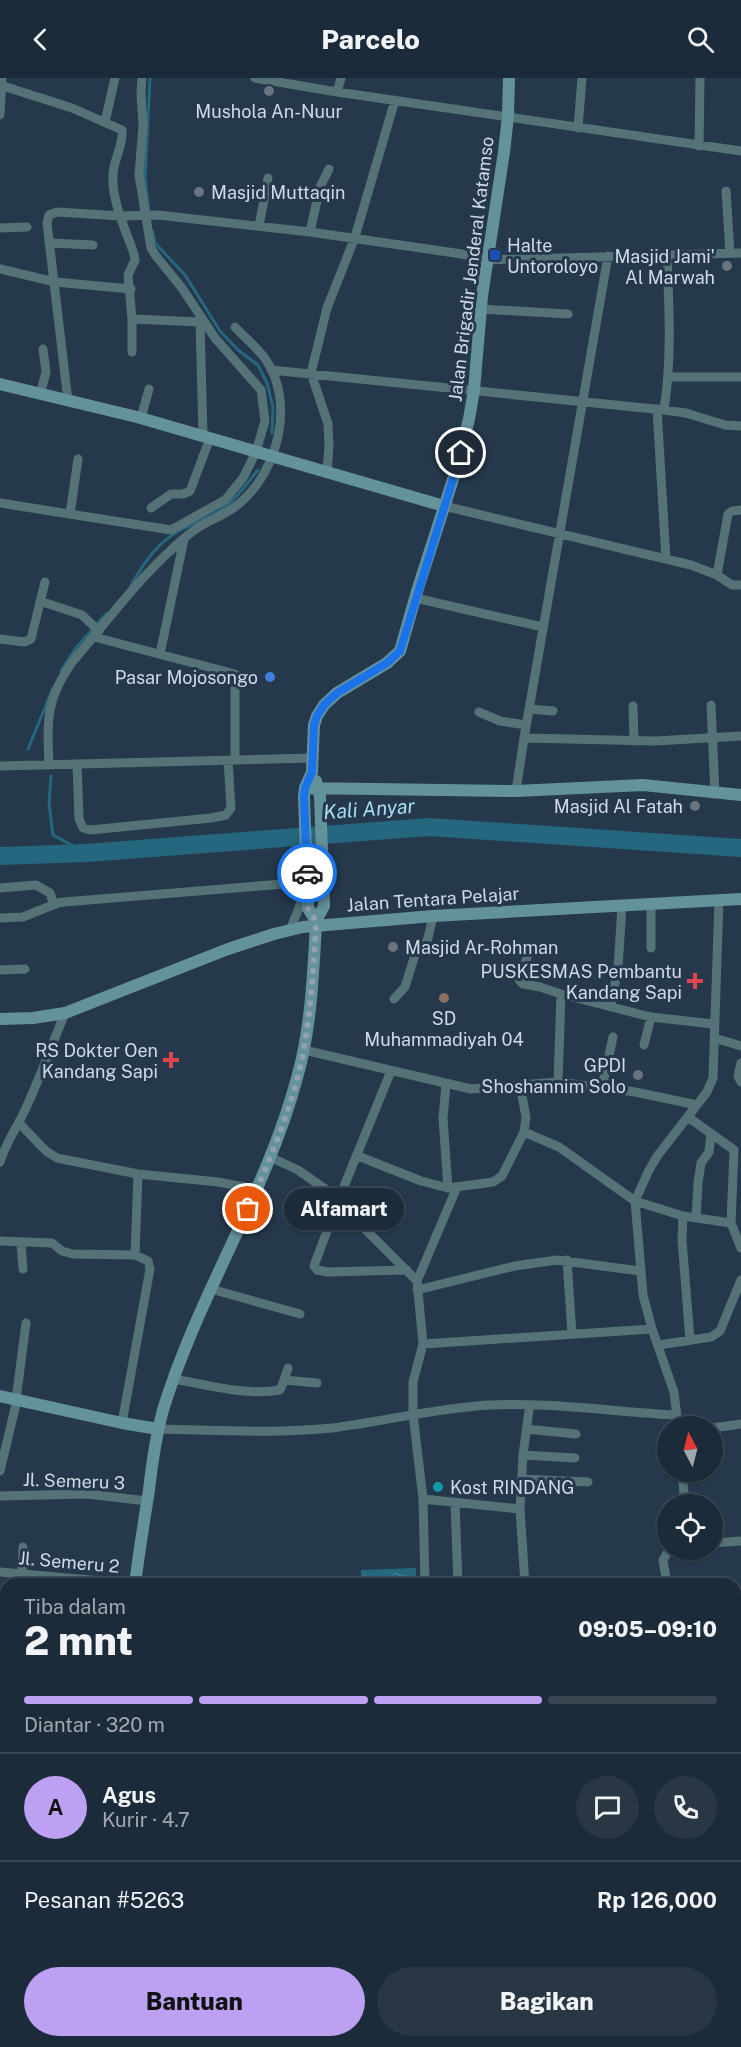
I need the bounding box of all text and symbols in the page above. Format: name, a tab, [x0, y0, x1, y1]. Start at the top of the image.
icon: back	[24, 23, 57, 56]
text: Parcelo	[321, 23, 420, 55]
icon: search	[684, 23, 717, 56]
marker: Mushola An-Nuur	[262, 84, 276, 98]
place label: Mushola An-Nuur	[195, 101, 343, 122]
street label: Jalan Brigadir Jenderal Katamso	[444, 135, 498, 403]
place label: Masjid Muttaqin	[211, 182, 345, 203]
marker: Masjid Muttaqin	[192, 185, 206, 199]
place label: Halte Untoroloyo	[507, 235, 598, 277]
place label: Masjid Jami' Al Marwah	[614, 246, 715, 288]
marker: Halte Untoroloyo	[488, 248, 502, 262]
marker: Masjid Jami' Al Marwah	[720, 259, 734, 273]
pin	[435, 427, 486, 478]
icon: home	[444, 436, 477, 469]
place label: Pasar Mojosongo	[115, 667, 258, 688]
marker: Pasar Mojosongo	[263, 670, 277, 684]
water label: Kali Anyar	[322, 794, 416, 824]
place label: Masjid Al Fatah	[554, 796, 683, 817]
marker: Masjid Al Fatah	[688, 799, 702, 813]
courier	[277, 843, 337, 903]
icon: car	[291, 857, 324, 890]
street label: Jalan Tentara Pelajar	[346, 882, 520, 916]
place label: Masjid Ar-Rohman	[405, 937, 558, 958]
marker: Masjid Ar-Rohman	[386, 940, 400, 954]
place label: PUSKESMAS Pembantu Kandang Sapi	[481, 961, 682, 1003]
marker: PUSKESMAS Pembantu Kandang Sapi	[686, 972, 704, 990]
marker: SD Muhammadiyah 04	[437, 991, 451, 1005]
place label: SD Muhammadiyah 04	[364, 1008, 524, 1050]
place label: RS Dokter Oen Kandang Sapi	[35, 1040, 158, 1082]
marker: RS Dokter Oen Kandang Sapi	[162, 1051, 180, 1069]
place label: GPDI Shoshannim Solo	[481, 1055, 626, 1097]
marker: GPDI Shoshannim Solo	[631, 1068, 645, 1082]
pin	[222, 1183, 273, 1234]
callout: Alfamart	[284, 1188, 404, 1230]
icon: bag	[231, 1192, 264, 1225]
text: Alfamart	[300, 1197, 388, 1221]
north arrow	[657, 1416, 723, 1482]
map controls	[657, 1416, 723, 1560]
street label: Jl. Semeru 3	[23, 1469, 125, 1493]
place label: Kost RINDANG	[450, 1477, 575, 1498]
marker: Kost RINDANG	[431, 1480, 445, 1494]
button: locate	[657, 1494, 723, 1560]
street label: Jl. Semeru 2	[18, 1547, 120, 1577]
text: Tiba dalam	[24, 1595, 126, 1619]
text: 09:05–09:10	[578, 1616, 717, 1642]
text: 2 mnt	[24, 1618, 133, 1664]
text: Diantar · 320 m	[24, 1713, 165, 1737]
button: chat	[576, 1776, 639, 1839]
button: phone	[654, 1776, 717, 1839]
text: Agus	[102, 1782, 156, 1808]
text: A	[48, 1794, 63, 1820]
text: Kurir · 4.7	[102, 1808, 190, 1832]
text: Pesanan #5263	[24, 1887, 184, 1913]
text: Rp 126,000	[597, 1887, 717, 1913]
button: Bantuan	[24, 1967, 365, 2036]
button: Bagikan	[377, 1967, 717, 2036]

